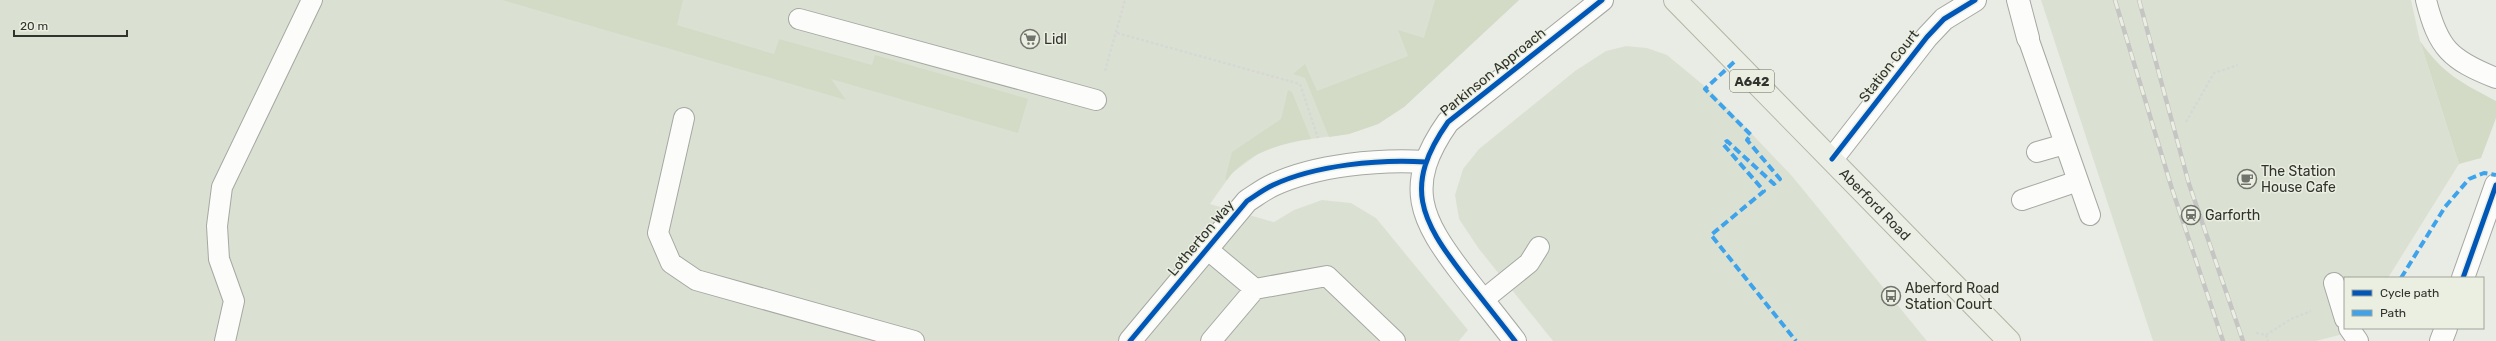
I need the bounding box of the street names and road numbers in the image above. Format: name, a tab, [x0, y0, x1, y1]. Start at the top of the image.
street label: Parkinson Approach	[1437, 24, 1549, 120]
street label: Station Court	[1855, 26, 1923, 106]
road number: A642	[1730, 70, 1774, 92]
street label: Aberford Road	[1836, 165, 1914, 244]
street label: Lotherton Way	[1164, 196, 1238, 280]

